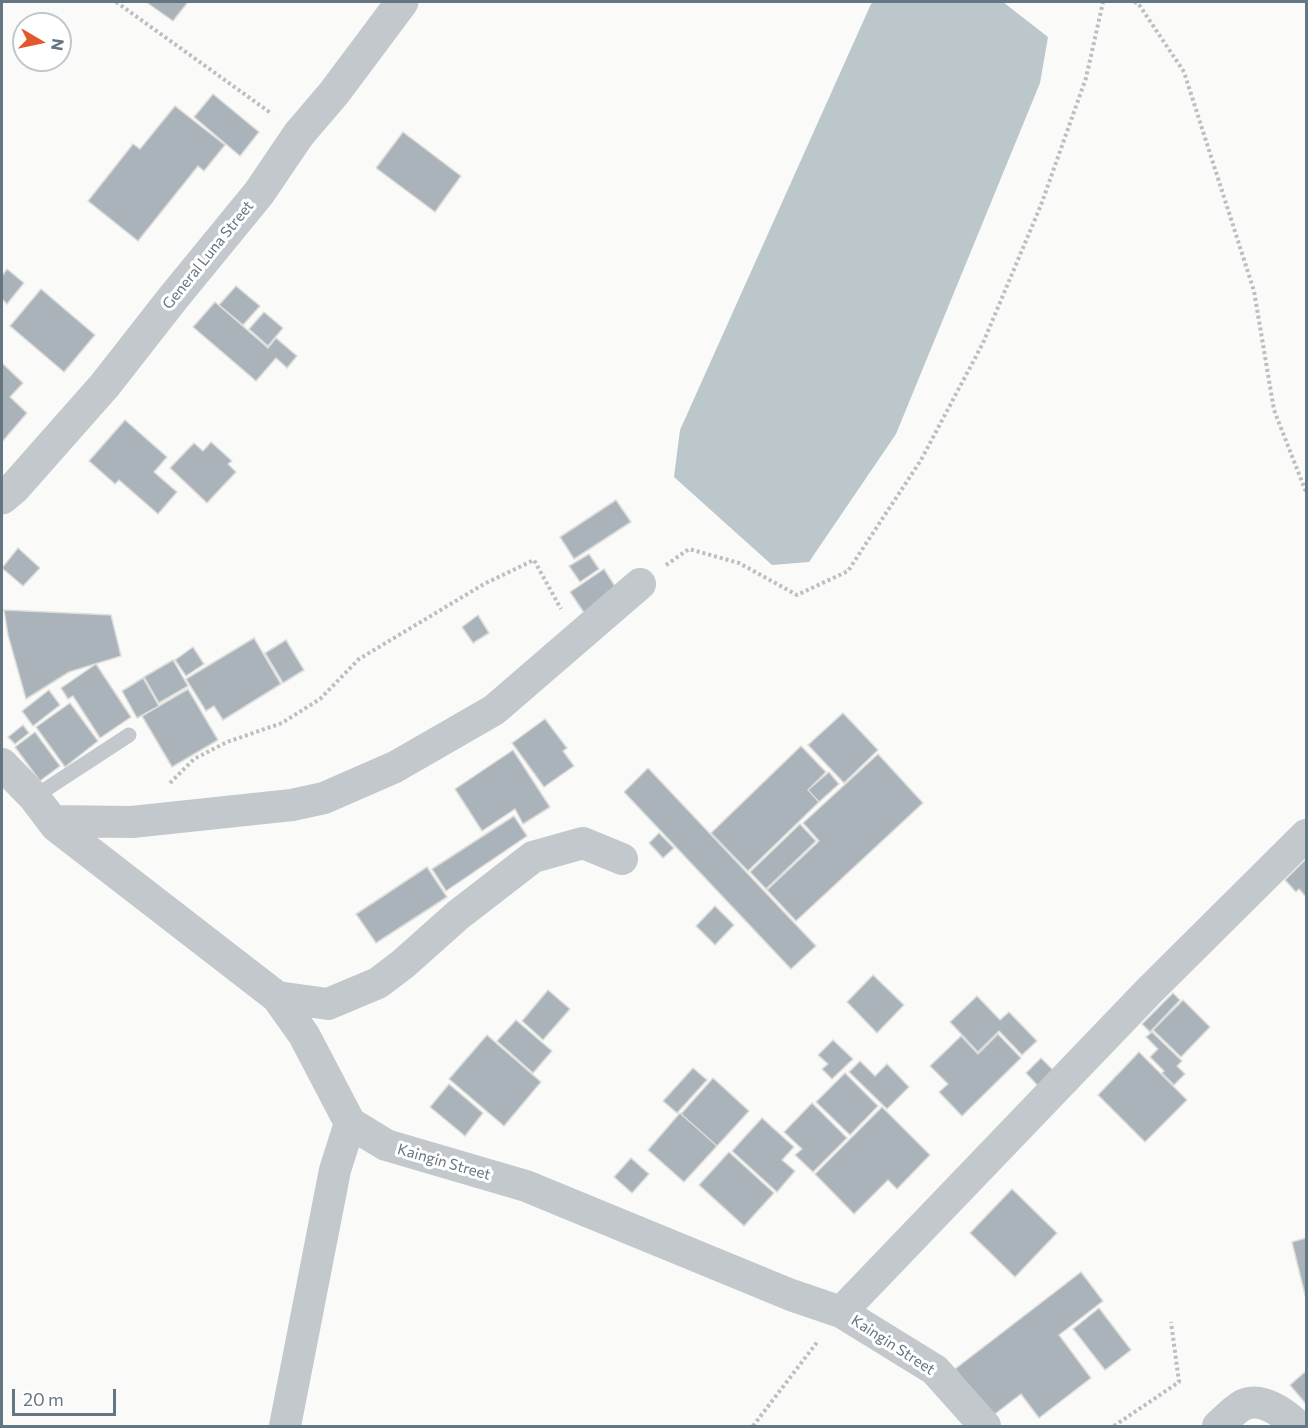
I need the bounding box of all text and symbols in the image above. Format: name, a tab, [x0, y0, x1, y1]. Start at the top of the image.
north arrow	[12, 12, 72, 72]
text: N	[48, 37, 69, 52]
street label: General Luna Street	[159, 197, 257, 313]
street label: Kaingin Street	[395, 1140, 493, 1184]
street label: Kaingin Street	[848, 1311, 938, 1379]
scale bar	[15, 1377, 118, 1415]
text: 20 m	[23, 1388, 64, 1410]

